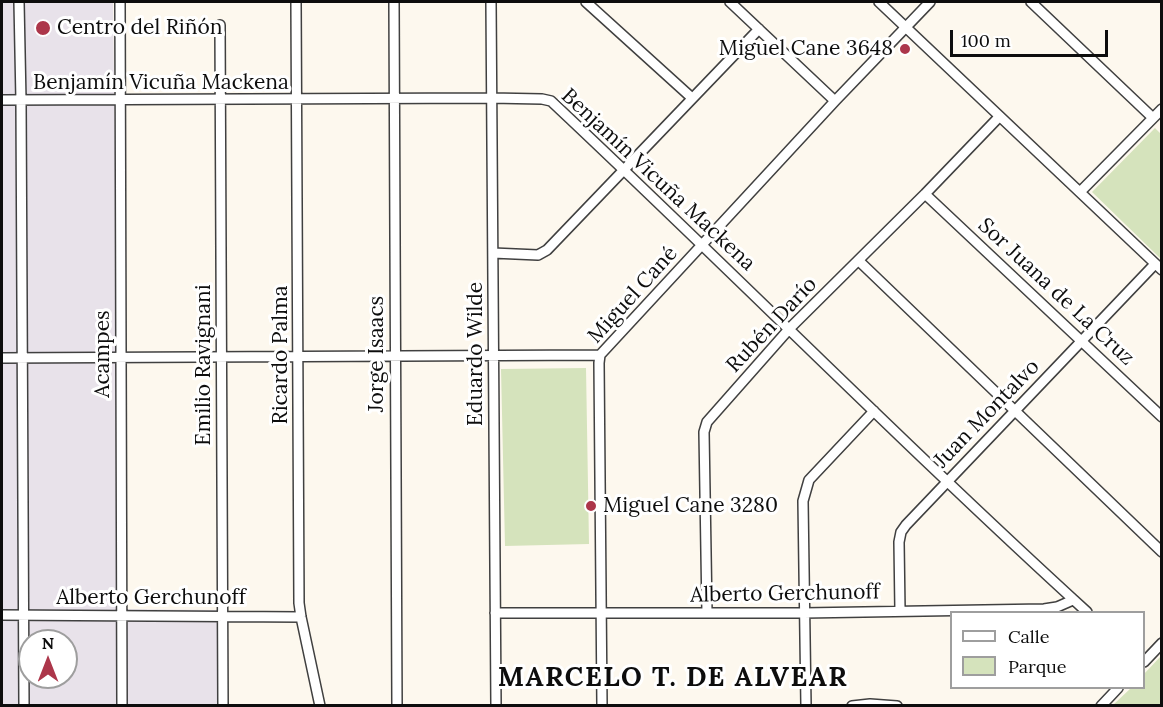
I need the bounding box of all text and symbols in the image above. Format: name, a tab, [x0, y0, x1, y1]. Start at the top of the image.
place label: Centro del Riñón	[57, 15, 223, 41]
scale bar	[953, 18, 1110, 56]
marker: Centro del Riñón	[34, 19, 52, 37]
text: 100 m	[961, 29, 1011, 52]
place label: Miguel Cane 3648	[719, 36, 893, 62]
marker: Miguel Cane 3648	[898, 42, 912, 56]
street label: Benjamín Vicuña Mackena	[33, 70, 289, 96]
street label: Benjamín Vicuña Mackena	[556, 84, 760, 276]
street label: Sor Juana de La Cruz	[973, 213, 1139, 371]
street label: Miguel Cané	[583, 241, 683, 349]
street label: Rubén Darío	[721, 272, 823, 378]
street label: Eduardo Wilde	[463, 282, 489, 426]
street label: Emilio Ravignani	[191, 284, 217, 446]
street label: Ricardo Palma	[268, 285, 294, 425]
street label: Jorge Isaacs	[364, 296, 390, 412]
street label: Acampes	[90, 310, 116, 398]
street label: Juan Montalvo	[929, 355, 1045, 473]
place label: Miguel Cane 3280	[603, 493, 778, 519]
marker: Miguel Cane 3280	[584, 499, 598, 513]
street label: Alberto Gerchunoff	[690, 580, 880, 608]
street label: Alberto Gerchunoff	[56, 585, 246, 611]
legend	[950, 611, 1145, 689]
text: Calle	[1008, 625, 1049, 648]
north arrow	[18, 629, 78, 689]
text: N	[42, 633, 54, 653]
text: Parque	[1008, 655, 1067, 678]
district label: MARCELO T. DE ALVEAR	[498, 662, 848, 694]

